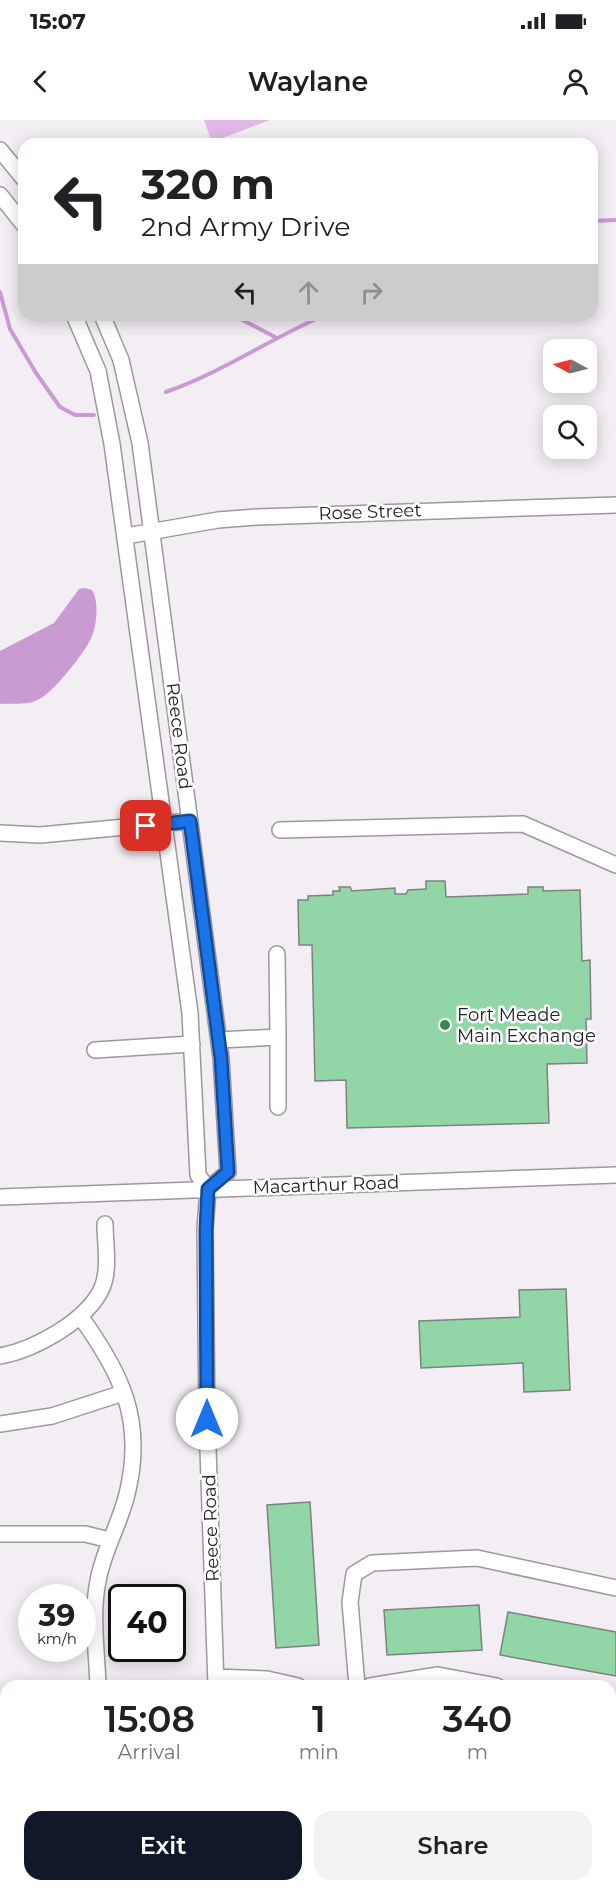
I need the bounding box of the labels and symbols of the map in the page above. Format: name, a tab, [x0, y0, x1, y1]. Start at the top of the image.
north arrow	[543, 339, 597, 393]
street label: Rose Street	[318, 499, 422, 525]
street label: Reece Road	[162, 681, 196, 791]
pin	[120, 800, 171, 851]
place label: Fort Meade Main Exchange	[457, 1004, 596, 1047]
marker: Fort Meade Main Exchange	[438, 1018, 452, 1032]
street label: Macarthur Road	[252, 1171, 400, 1199]
position arrow	[175, 1387, 239, 1451]
street label: Reece Road	[198, 1474, 224, 1582]
speed limit sign: 40	[108, 1584, 186, 1662]

